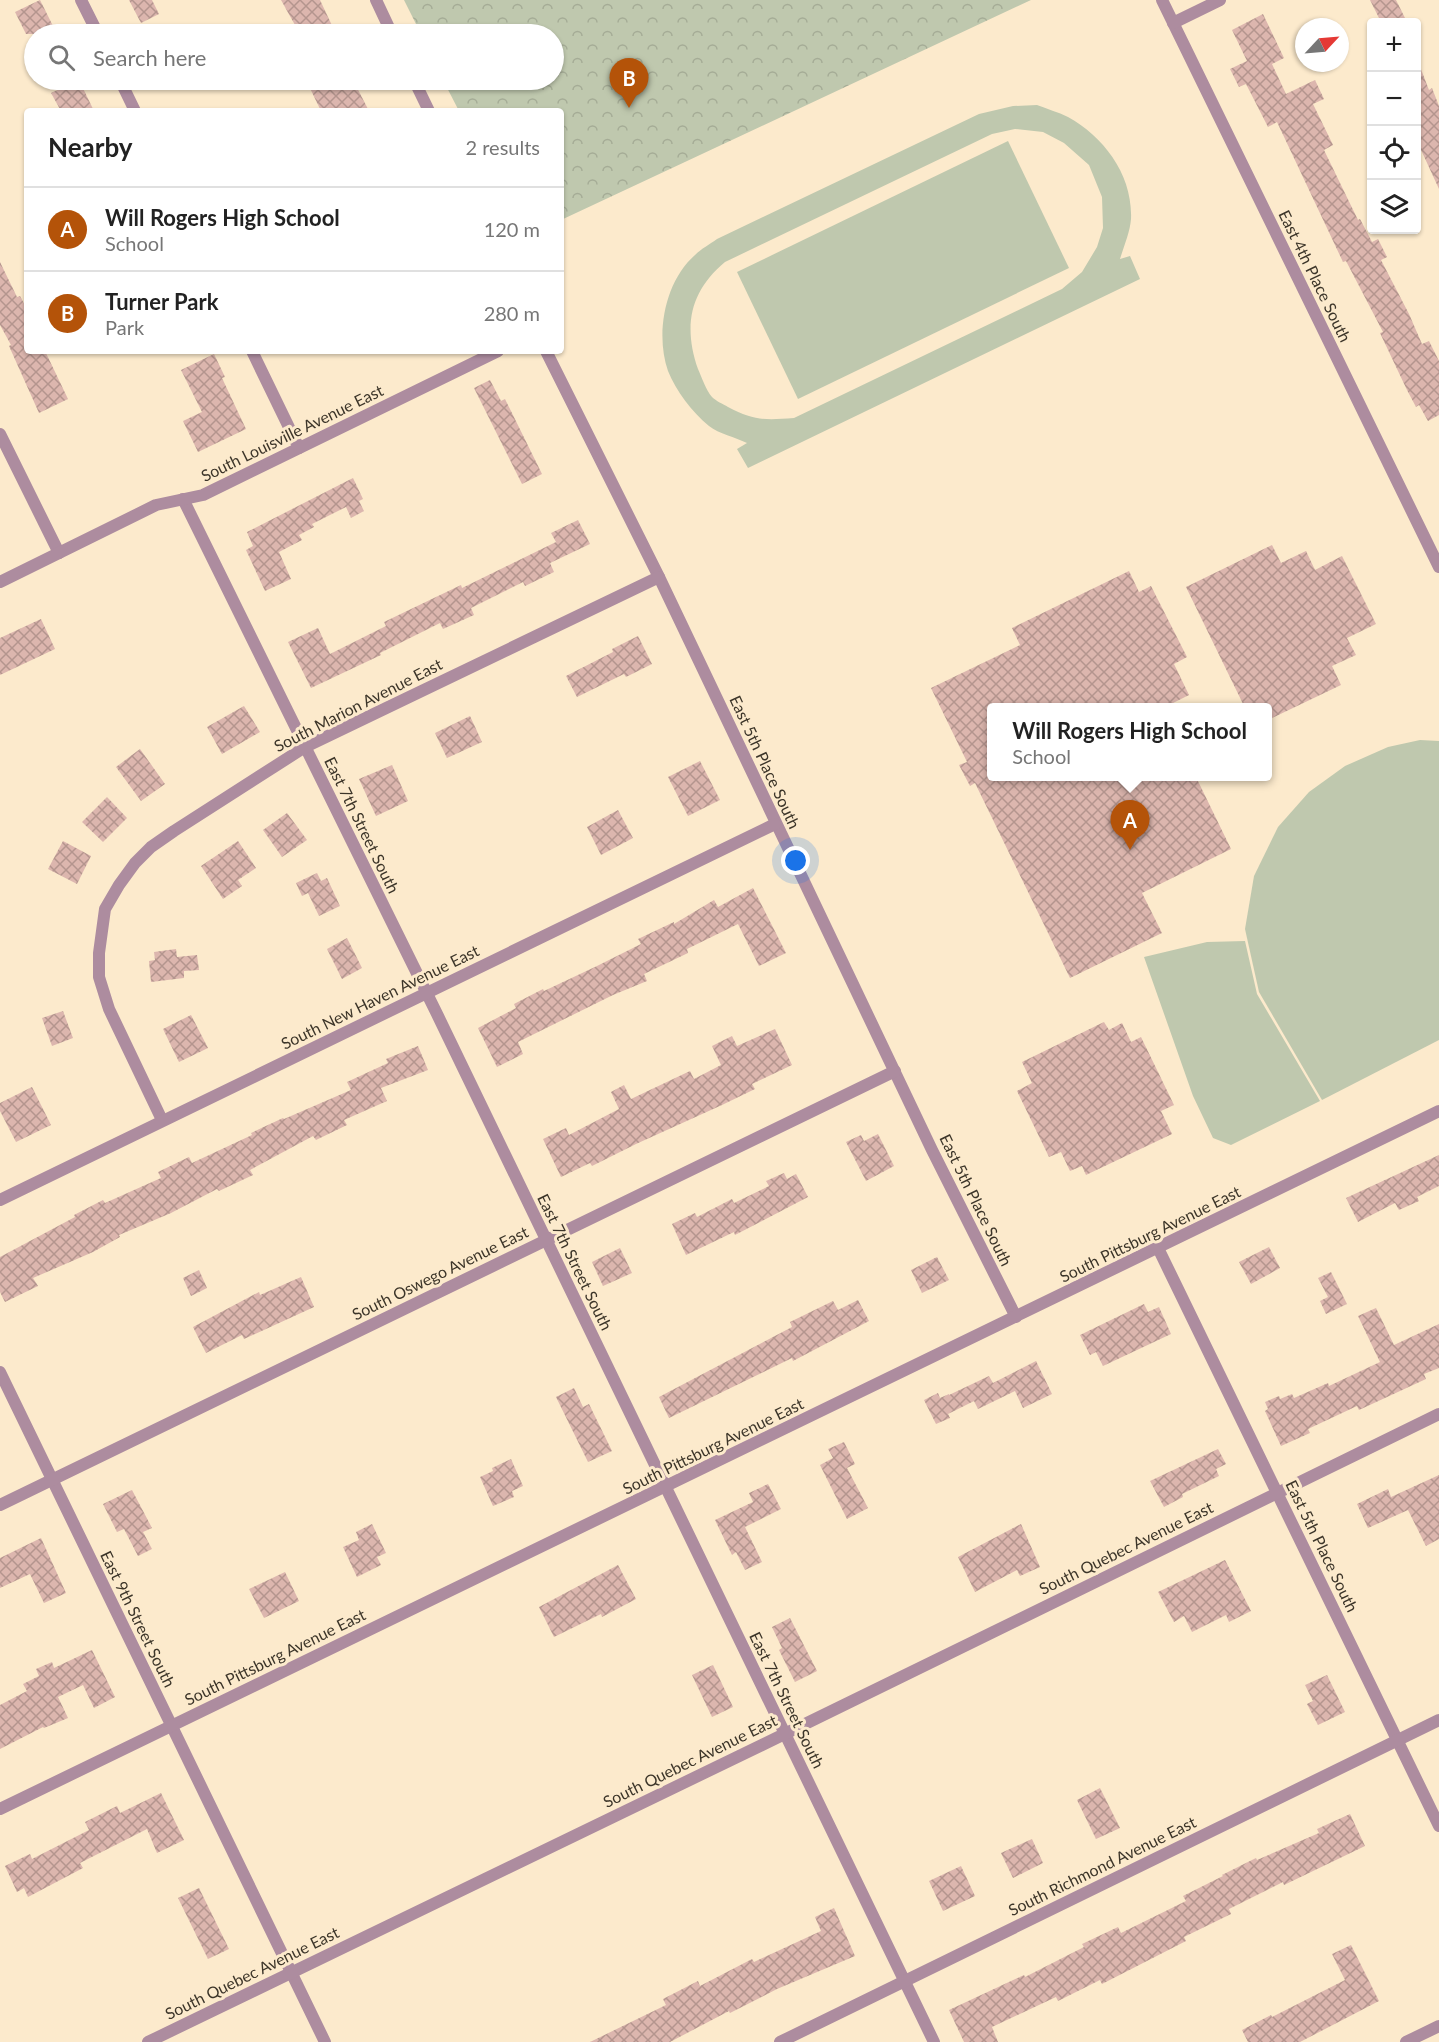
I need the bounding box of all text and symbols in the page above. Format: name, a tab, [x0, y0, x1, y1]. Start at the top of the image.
north arrow	[1295, 18, 1349, 72]
map controls	[1367, 18, 1421, 234]
button: +	[1367, 18, 1421, 72]
search box	[24, 24, 564, 90]
icon: search	[45, 41, 78, 74]
text: Search here	[93, 44, 206, 71]
pin: B	[610, 58, 648, 108]
button: −	[1367, 72, 1421, 126]
button: locate	[1367, 126, 1421, 180]
text: Nearby	[48, 131, 133, 163]
text: 2 results	[465, 135, 540, 159]
button: layers	[1367, 180, 1421, 234]
text: Will Rogers High School	[105, 204, 340, 231]
street label: East 4th Place South	[1275, 207, 1356, 345]
text: A	[61, 217, 74, 241]
text: 120 m	[484, 217, 540, 241]
text: School	[105, 231, 164, 255]
text: Turner Park	[105, 288, 218, 315]
text: B	[61, 301, 74, 325]
text: 280 m	[484, 301, 540, 325]
text: Park	[105, 315, 144, 339]
street label: South Louisville Avenue East	[198, 380, 386, 485]
street label: South Marion Avenue East	[271, 654, 445, 755]
street label: East 5th Place South	[726, 692, 805, 831]
popup	[987, 703, 1272, 781]
text: Will Rogers High School	[1012, 717, 1247, 744]
text: School	[1012, 744, 1071, 768]
street label: East 7th Street South	[321, 753, 404, 896]
pin: A	[1110, 800, 1150, 850]
your location	[781, 846, 810, 875]
street label: South New Haven Avenue East	[278, 940, 482, 1053]
street label: East 5th Place South	[936, 1131, 1017, 1269]
street label: South Pittsburg Avenue East	[1056, 1181, 1244, 1286]
street label: East 7th Street South	[534, 1190, 617, 1333]
street label: South Oswego Avenue East	[349, 1221, 531, 1324]
street label: South Pittsburg Avenue East	[619, 1393, 807, 1498]
street label: East 5th Place South	[1282, 1477, 1363, 1615]
street label: South Quebec Avenue East	[1036, 1497, 1216, 1598]
street label: East 9th Street South	[97, 1547, 180, 1690]
street label: South Pittsburg Avenue East	[181, 1604, 369, 1709]
street label: East 7th Street South	[746, 1628, 829, 1771]
street label: South Quebec Avenue East	[600, 1710, 780, 1811]
street label: South Richmond Avenue East	[1005, 1812, 1199, 1919]
street label: South Quebec Avenue East	[162, 1922, 342, 2023]

